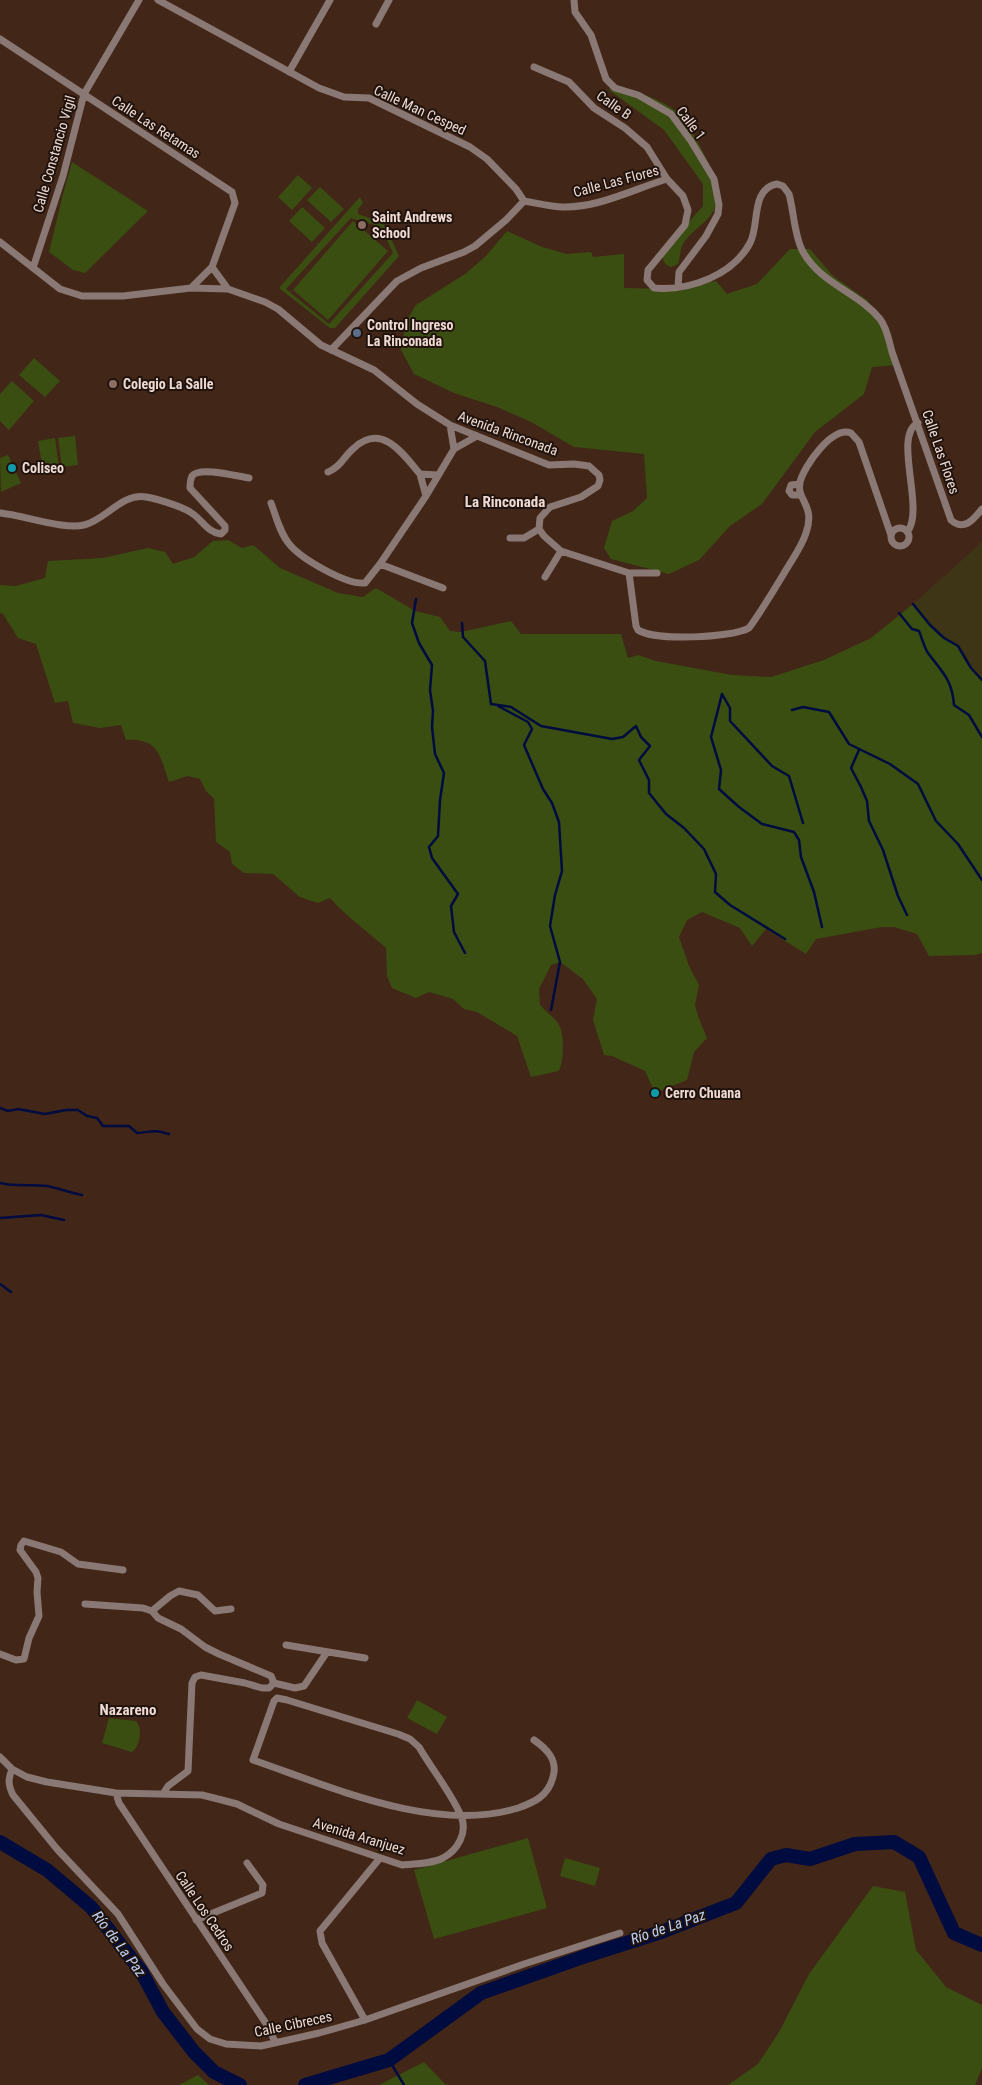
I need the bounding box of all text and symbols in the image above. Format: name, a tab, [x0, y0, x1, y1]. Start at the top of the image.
street label: Calle Man Cesped	[372, 82, 468, 138]
street label: Calle B	[594, 87, 634, 123]
street label: Calle Las Retamas	[109, 92, 203, 162]
street label: Calle Constancio Vigil	[30, 94, 78, 214]
street label: Calle 1	[673, 103, 709, 143]
street label: Calle Las Flores	[571, 162, 661, 200]
place label: Saint Andrews School	[372, 209, 452, 241]
marker: Saint Andrews School	[356, 219, 368, 231]
place label: Control Ingreso La Rinconada	[367, 317, 454, 349]
marker: Control Ingreso La Rinconada	[351, 327, 363, 339]
place label: Colegio La Salle	[123, 376, 214, 392]
marker: Colegio La Salle	[107, 378, 119, 390]
street label: Avenida Rinconada	[456, 408, 560, 458]
street label: Calle Las Flores	[919, 408, 963, 496]
place label: Coliseo	[22, 460, 64, 476]
marker: Coliseo	[6, 462, 18, 474]
district label: La Rinconada	[465, 493, 545, 511]
place label: Cerro Chuana	[665, 1085, 741, 1101]
marker: Cerro Chuana	[649, 1087, 661, 1099]
district label: Nazareno	[100, 1701, 156, 1719]
street label: Avenida Aranjuez	[311, 1814, 407, 1858]
street label: Calle Los Cedros	[172, 1868, 238, 1954]
water label: Río de La Paz	[628, 1906, 708, 1948]
water label: Río de La Paz	[88, 1907, 150, 1981]
street label: Calle Cibreces	[253, 2008, 333, 2040]

